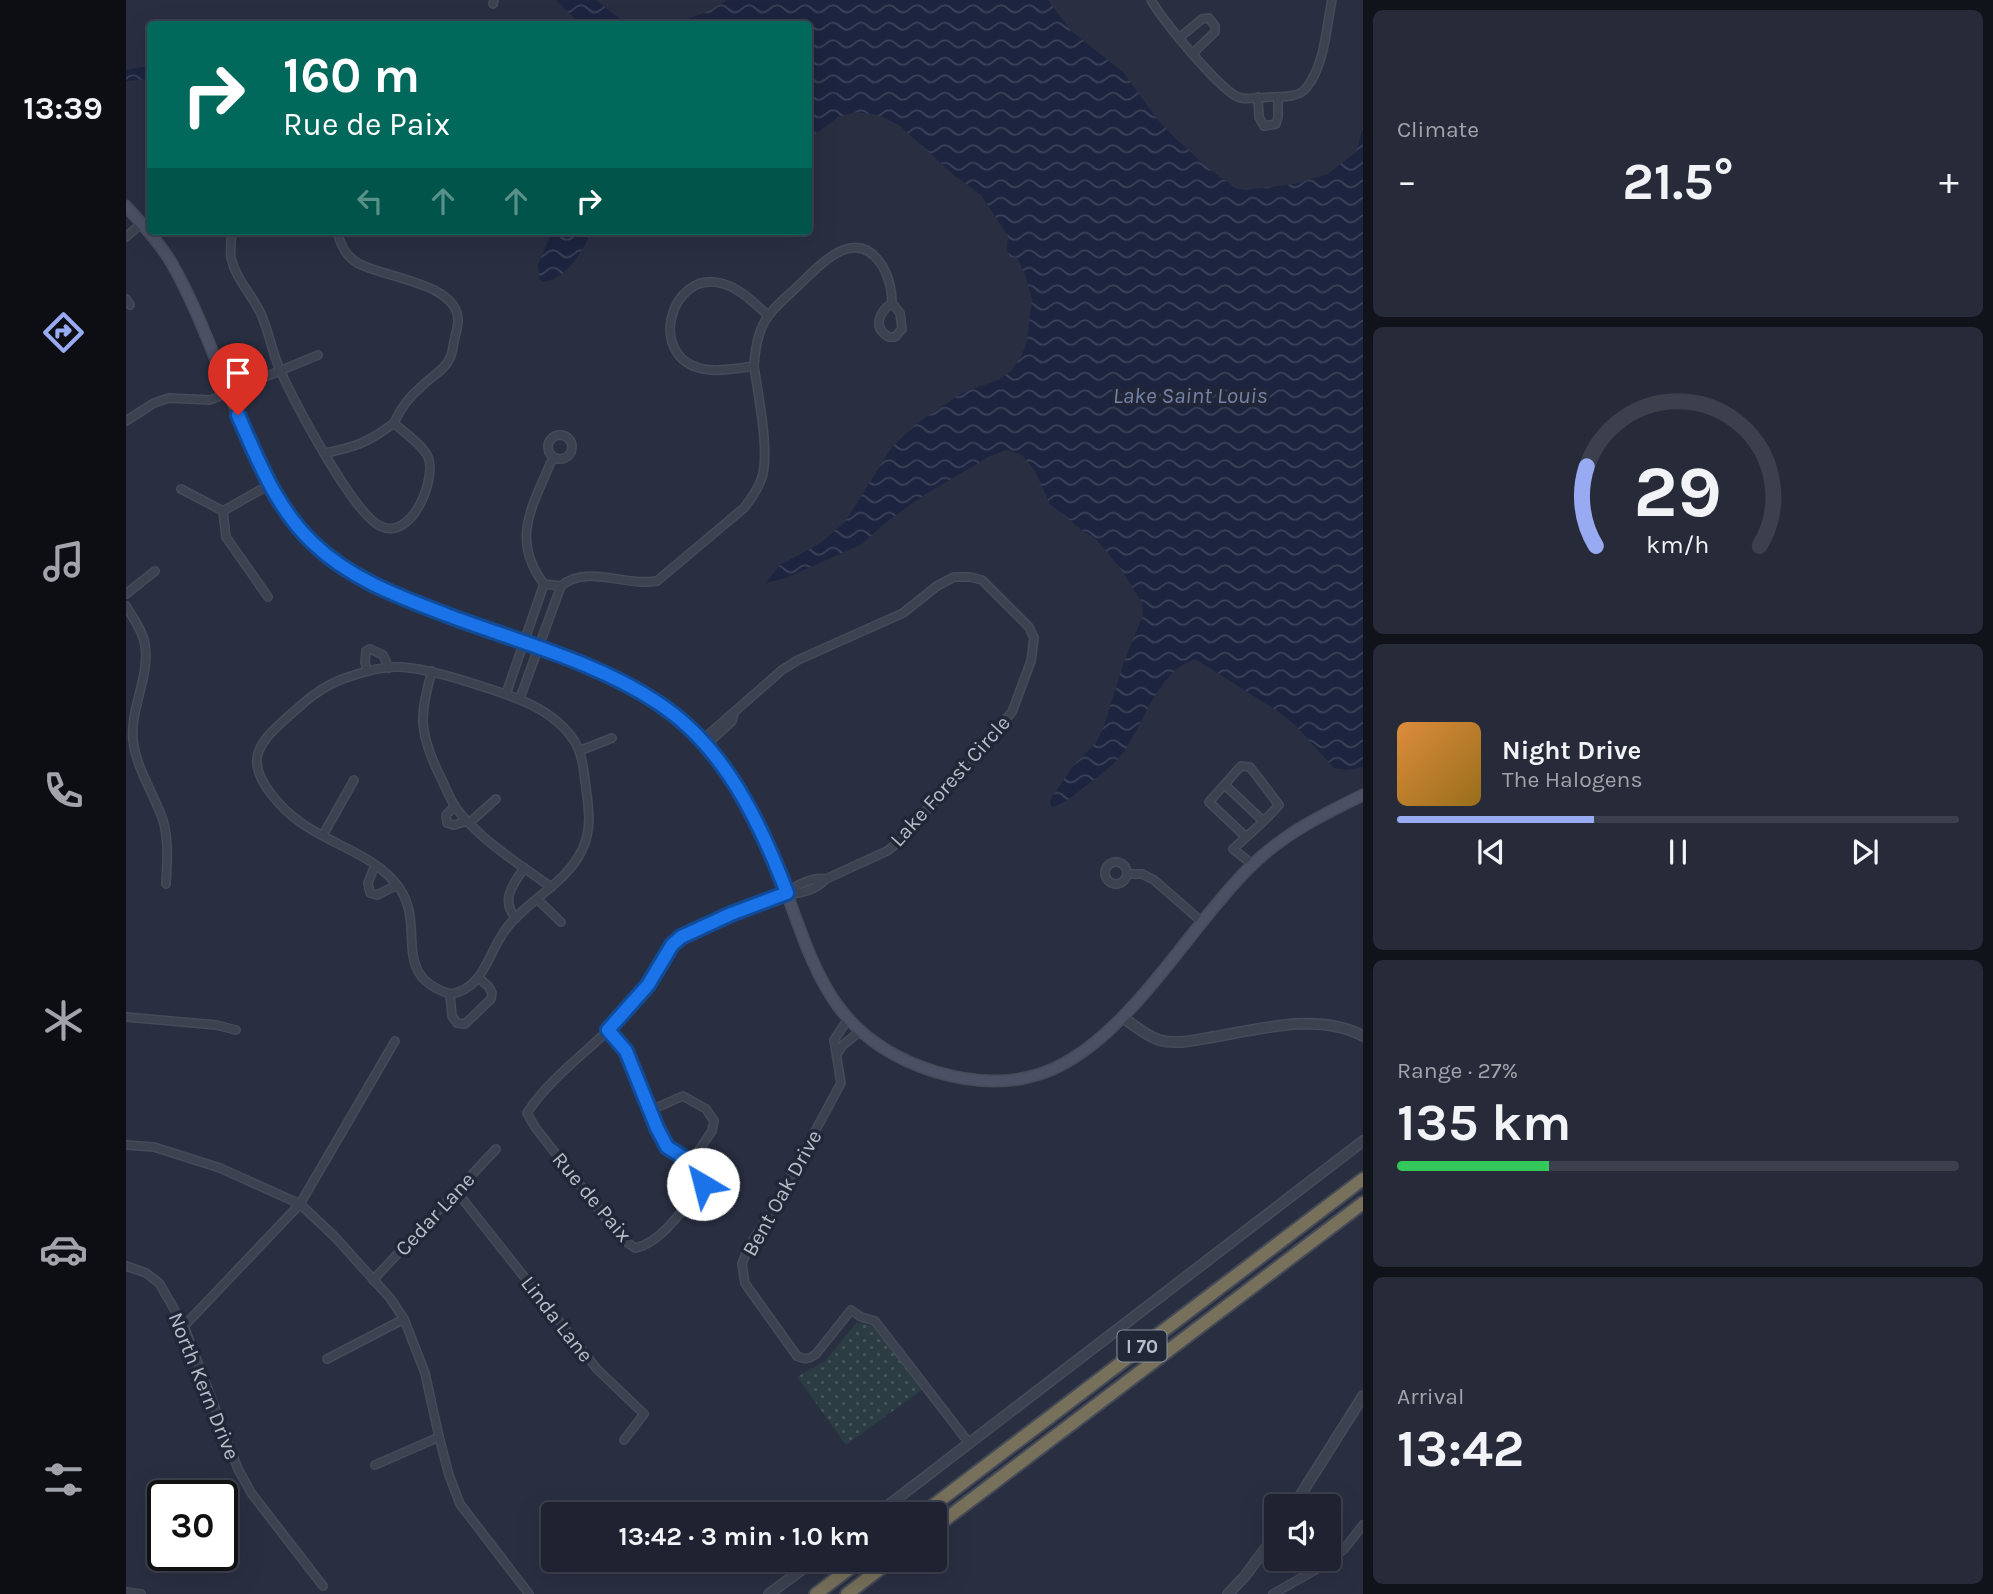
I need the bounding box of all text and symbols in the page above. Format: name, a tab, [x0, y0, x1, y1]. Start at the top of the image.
text: 160 m	[283, 47, 420, 104]
icon: right	[168, 49, 259, 140]
text: 13:39	[23, 90, 103, 127]
text: Rue de Paix	[283, 106, 450, 143]
text: Climate	[1397, 116, 1479, 143]
text: 21.5°	[1622, 151, 1734, 212]
text: −	[1397, 159, 1417, 204]
text: +	[1939, 159, 1959, 204]
icon: left	[351, 182, 389, 220]
icon: ahead	[424, 182, 462, 220]
icon: ahead	[497, 182, 535, 220]
icon: right	[570, 182, 608, 220]
icon: directions	[39, 308, 88, 357]
pin	[208, 343, 268, 415]
icon: arrive	[219, 354, 257, 392]
water label: Lake Saint Louis	[1113, 382, 1267, 409]
text: 29	[1634, 450, 1722, 535]
text: km/h	[1646, 530, 1710, 559]
icon: music	[39, 537, 88, 586]
street label: Lake Forest Circle	[885, 711, 1015, 851]
text: Night Drive	[1502, 735, 1641, 766]
icon: phone	[39, 766, 88, 815]
text: The Halogens	[1502, 766, 1642, 793]
icon: previous	[1472, 833, 1510, 871]
icon: pause	[1659, 833, 1697, 871]
icon: next	[1846, 833, 1884, 871]
icon: climate	[39, 996, 88, 1045]
text: Range · 27%	[1397, 1057, 1518, 1084]
text: 135 km	[1397, 1092, 1571, 1153]
street label: Bent Oak Drive	[737, 1126, 827, 1260]
street label: Rue de Paix	[548, 1147, 637, 1247]
position arrow	[666, 1147, 740, 1221]
street label: Cedar Lane	[390, 1167, 480, 1261]
icon: car	[39, 1225, 88, 1274]
street label: Linda Lane	[516, 1271, 598, 1367]
street label: North Kern Drive	[163, 1309, 245, 1463]
road number: I 70	[1118, 1330, 1166, 1362]
text: Arrival	[1397, 1383, 1464, 1410]
text: 13:42	[1397, 1418, 1524, 1479]
icon: filters	[39, 1455, 88, 1504]
speed limit sign: 30	[147, 1480, 238, 1571]
map controls	[1264, 1494, 1341, 1571]
button: sound	[1264, 1494, 1341, 1571]
text: 13:42 · 3 min · 1.0 km	[618, 1521, 870, 1552]

